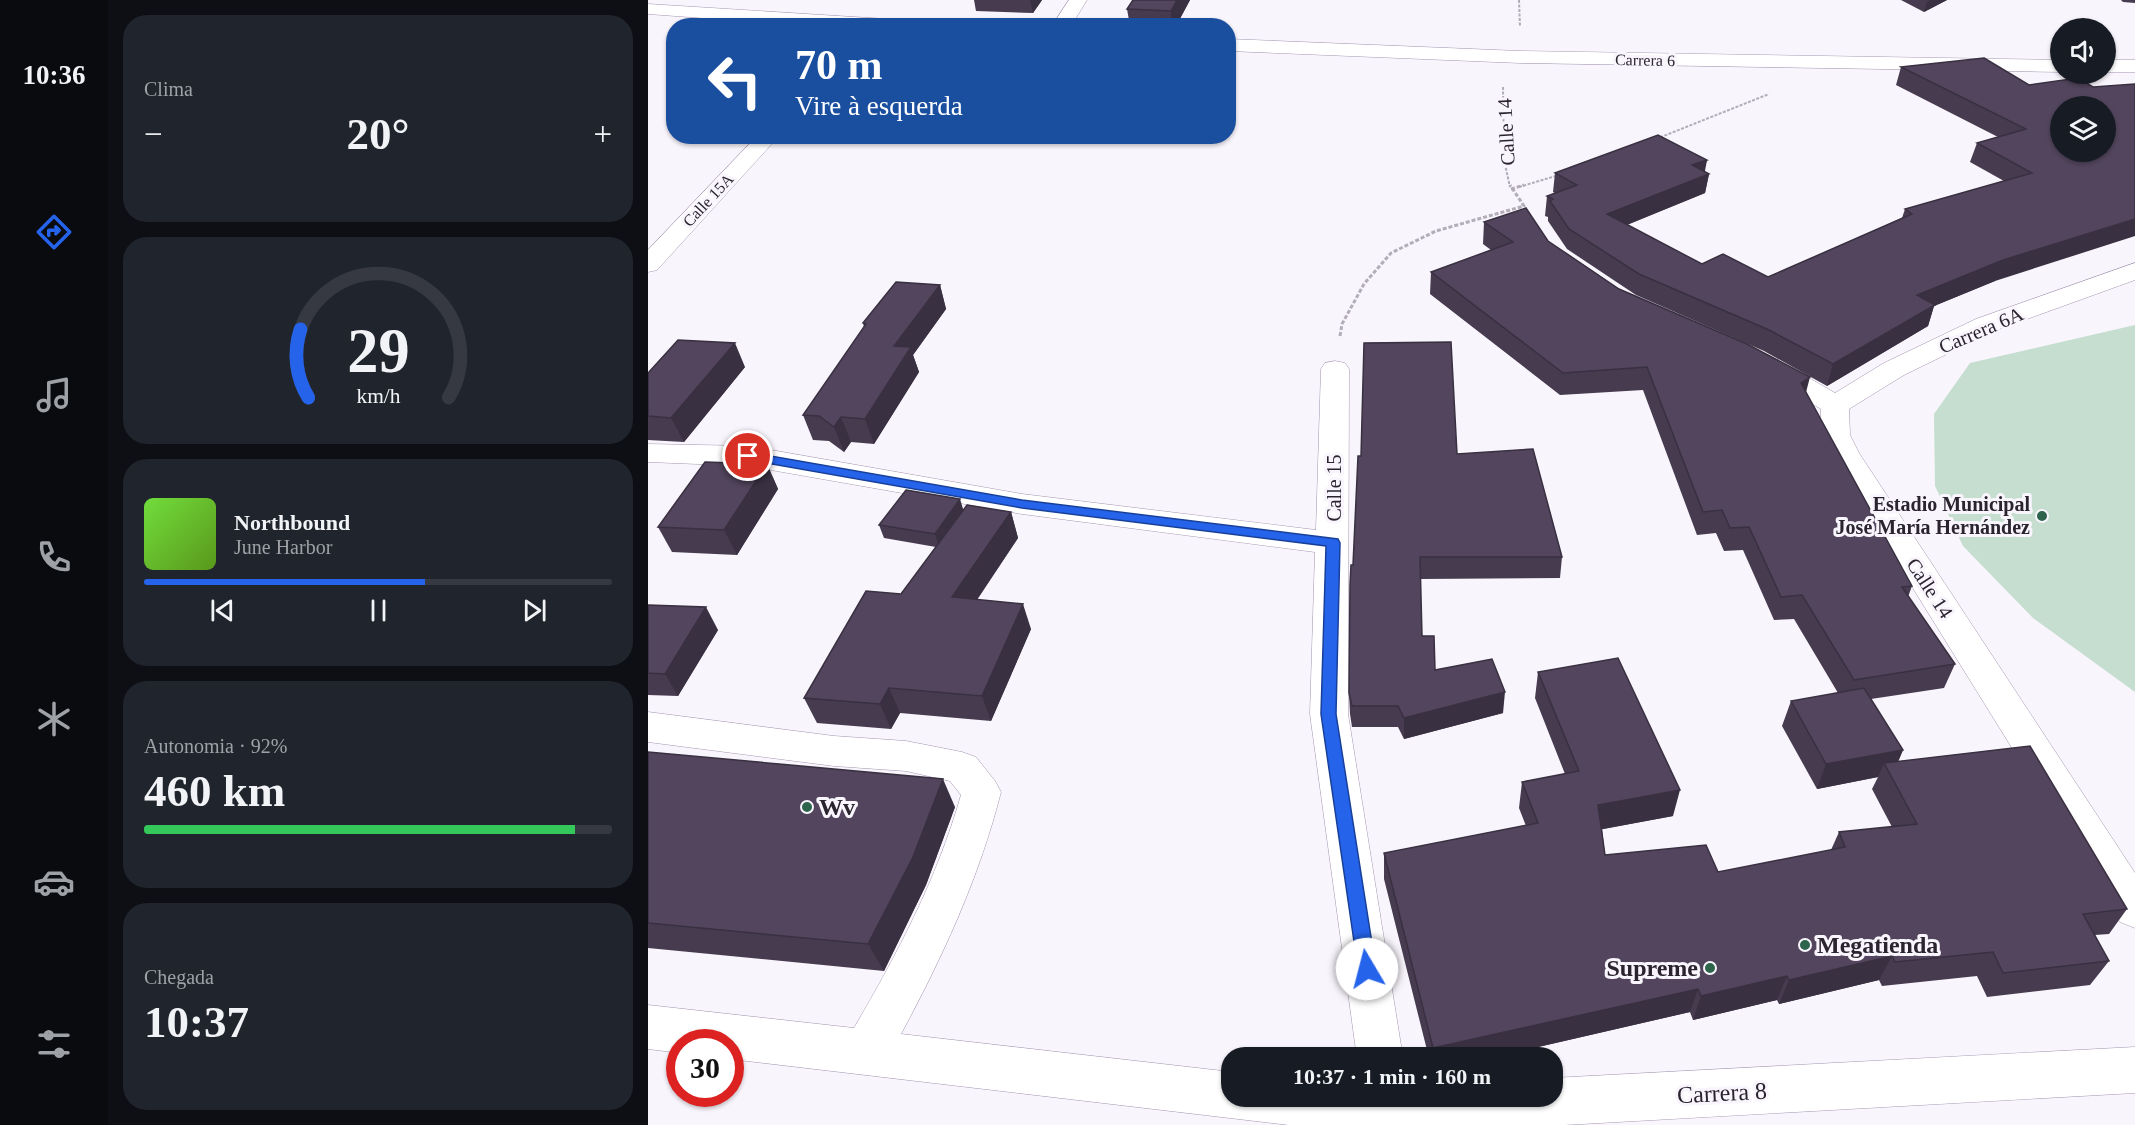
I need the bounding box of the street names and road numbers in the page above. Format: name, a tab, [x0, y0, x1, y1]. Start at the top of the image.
street label: Carrera 6	[1615, 51, 1675, 69]
street label: Calle 14	[1493, 98, 1519, 166]
street label: Calle 15A	[680, 170, 737, 230]
street label: Carrera 6A	[1936, 302, 2027, 358]
street label: Calle 15	[1323, 454, 1345, 522]
street label: Calle 14	[1902, 554, 1958, 622]
street label: Carrera 8	[1676, 1078, 1768, 1108]

